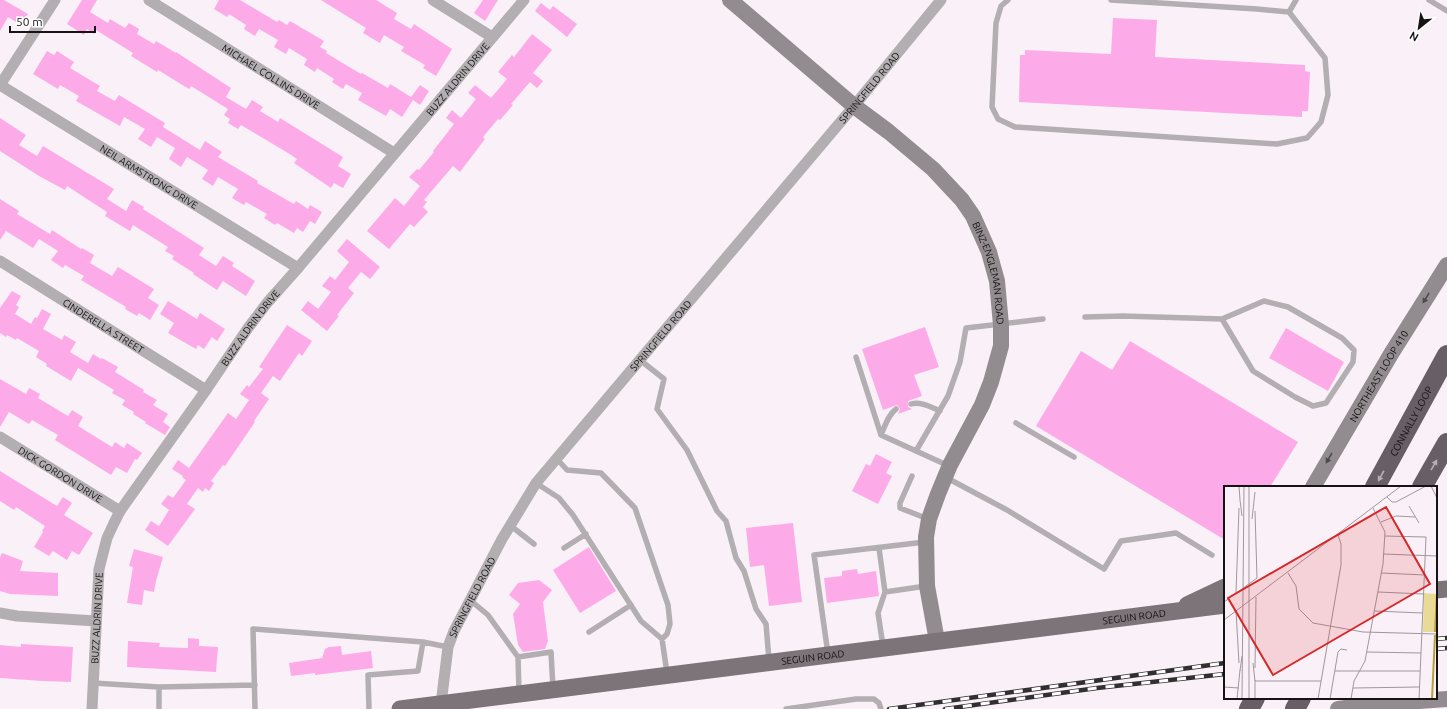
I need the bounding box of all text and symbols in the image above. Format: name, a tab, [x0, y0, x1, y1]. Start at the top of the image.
scale bar	[10, 8, 95, 34]
north arrow	[1399, 8, 1439, 48]
text: 50 m	[16, 15, 43, 28]
text: N	[1407, 29, 1421, 44]
street label: BUZZ ALDRIN DRIVE	[424, 40, 492, 118]
street label: MICHAEL COLLINS DRIVE	[220, 42, 322, 111]
street label: SPRINGFIELD ROAD	[837, 50, 902, 126]
street label: NEIL ARMSTRONG DRIVE	[98, 143, 200, 211]
street label: BINZ-ENGLEMAN ROAD	[970, 220, 1006, 325]
street label: BUZZ ALDRIN DRIVE	[219, 287, 282, 368]
one-way arrow	[1423, 292, 1430, 304]
street label: CINDERELLA STREET	[61, 297, 146, 356]
street label: SPRINGFIELD ROAD	[628, 298, 694, 373]
street label: NORTHEAST LOOP 410	[1347, 328, 1411, 424]
street label: CONNALLY LOOP	[1388, 384, 1435, 458]
street label: DICK GORDON DRIVE	[16, 445, 105, 505]
one-way arrow	[1326, 452, 1333, 464]
one-way arrow	[1431, 459, 1438, 471]
one-way arrow	[1378, 470, 1385, 482]
inset map	[1224, 486, 1437, 699]
street label: SPRINGFIELD ROAD	[447, 555, 498, 639]
street label: BUZZ ALDRIN DRIVE	[89, 572, 105, 664]
street label: SEGUIN ROAD	[1102, 608, 1167, 626]
street label: SEGUIN ROAD	[781, 648, 845, 667]

